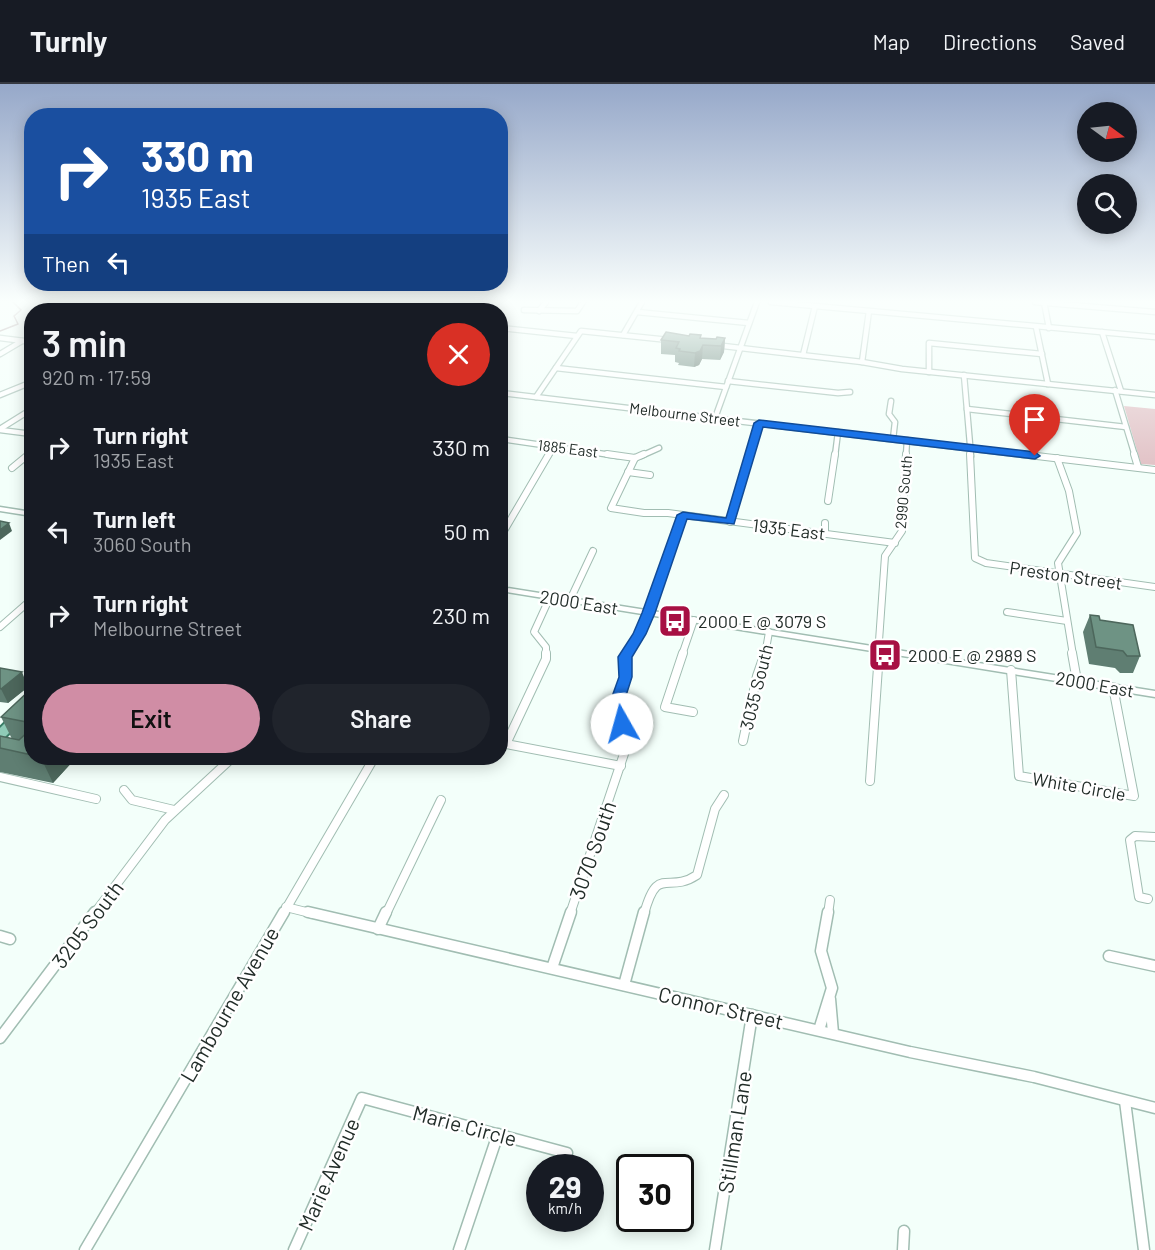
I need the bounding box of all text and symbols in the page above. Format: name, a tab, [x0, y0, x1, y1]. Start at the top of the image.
text: Turnly	[30, 24, 107, 58]
text: Map	[873, 29, 910, 54]
text: Directions	[943, 29, 1037, 54]
text: Saved	[1070, 29, 1125, 54]
north arrow	[1077, 102, 1137, 162]
map controls	[1077, 102, 1137, 234]
text: 330 m	[141, 130, 254, 180]
icon: right	[42, 132, 120, 210]
button: search	[1077, 174, 1137, 234]
text: 1935 East	[141, 181, 251, 213]
icon: left	[102, 246, 135, 279]
text: Then	[42, 250, 90, 276]
text: 3 min	[42, 321, 127, 364]
button: close	[427, 323, 490, 386]
text: 920 m · 17:59	[42, 365, 151, 389]
pin	[1009, 394, 1060, 456]
street label: Melbourne Street	[628, 398, 742, 430]
icon: arrive	[1018, 403, 1051, 436]
text: Turn right	[93, 422, 188, 448]
icon: right	[42, 431, 75, 464]
text: 330 m	[432, 434, 490, 460]
street label: 1885 East	[537, 435, 599, 461]
text: 1935 East	[93, 448, 174, 472]
street label: 2990 South	[891, 455, 915, 529]
text: Turn left	[93, 506, 176, 532]
street label: 1935 East	[751, 514, 827, 544]
icon: left	[42, 515, 75, 548]
text: 50 m	[444, 518, 490, 544]
text: 3060 South	[93, 532, 192, 556]
street label: Preston Street	[1008, 556, 1124, 594]
street label: 2000 East	[538, 585, 620, 619]
text: Turn right	[93, 590, 188, 616]
icon: right	[42, 599, 75, 632]
text: 230 m	[432, 602, 490, 628]
bus stop icon: 2000 E @ 3079 S	[657, 603, 693, 639]
place label: 2000 E @ 3079 S	[698, 610, 826, 632]
text: Melbourne Street	[93, 616, 242, 640]
bus stop icon: 2000 E @ 2989 S	[867, 637, 903, 673]
street label: 3035 South	[735, 642, 777, 732]
place label: 2000 E @ 2989 S	[908, 644, 1037, 666]
street label: 2000 East	[1054, 666, 1136, 702]
button: Exit	[42, 684, 260, 753]
button: Share	[272, 684, 490, 753]
position arrow	[590, 692, 654, 756]
street label: White Circle	[1030, 767, 1128, 805]
street label: 3070 South	[563, 797, 621, 903]
street label: 3205 South	[46, 875, 128, 973]
street label: Lambourne Avenue	[174, 922, 284, 1086]
street label: Connor Street	[656, 981, 786, 1033]
street label: Stillman Lane	[712, 1069, 756, 1195]
street label: Marie Circle	[410, 1099, 520, 1151]
street label: Marie Avenue	[292, 1114, 364, 1234]
speed limit sign: 30	[616, 1154, 694, 1232]
text: 29	[549, 1168, 581, 1204]
text: km/h	[548, 1199, 582, 1217]

